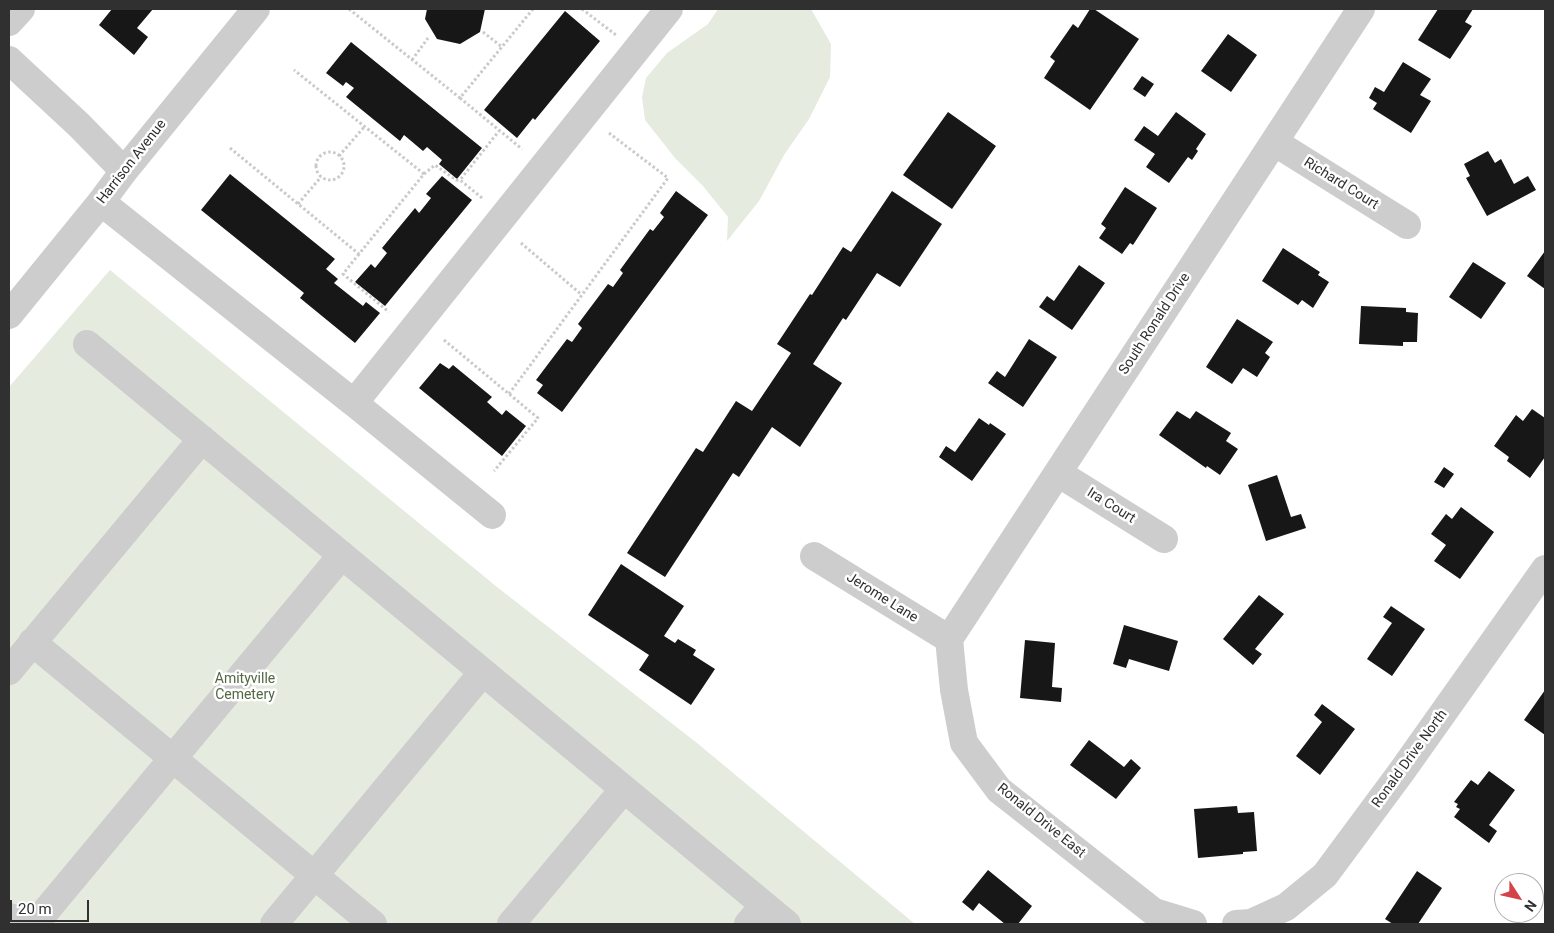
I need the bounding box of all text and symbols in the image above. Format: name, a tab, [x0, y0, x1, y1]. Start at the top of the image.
street label: Harrison Avenue	[94, 116, 170, 208]
street label: Richard Court	[1300, 154, 1382, 214]
street label: South Ronald Drive	[1116, 270, 1194, 378]
street label: Ira Court	[1084, 485, 1138, 527]
street label: Jerome Lane	[843, 569, 921, 627]
park label: Amityville Cemetery	[215, 671, 275, 704]
street label: Ronald Drive North	[1369, 707, 1451, 811]
street label: Ronald Drive East	[993, 780, 1089, 862]
north arrow	[1494, 873, 1544, 923]
scale bar	[12, 890, 91, 922]
text: N	[1521, 897, 1540, 915]
text: 20 m	[18, 900, 52, 918]

